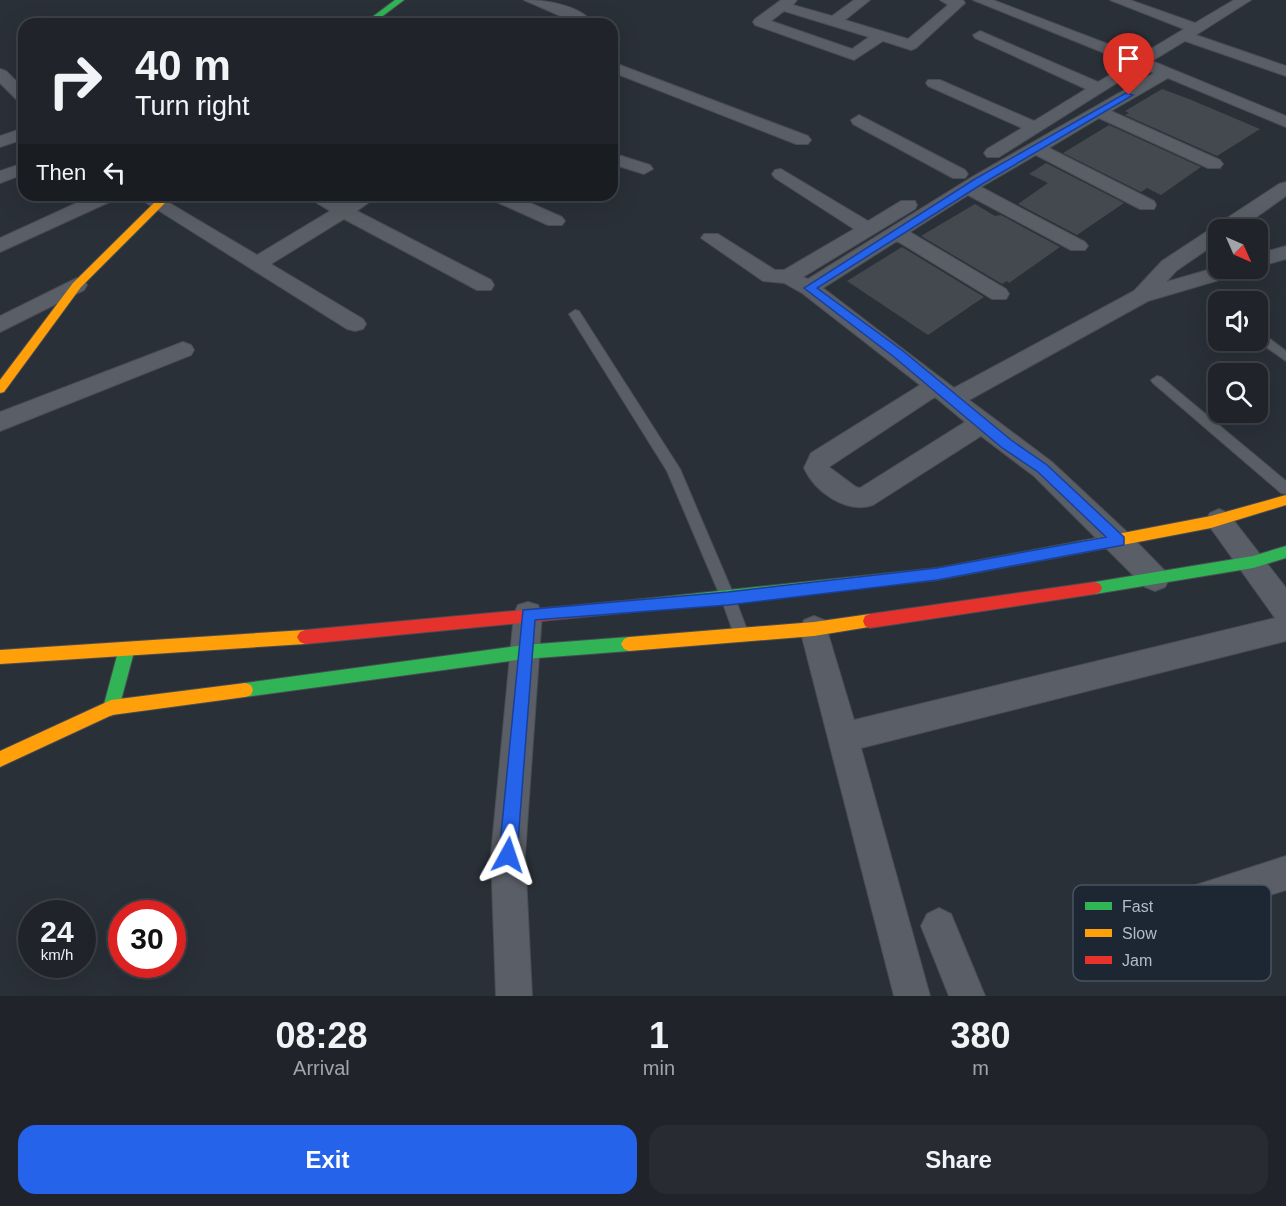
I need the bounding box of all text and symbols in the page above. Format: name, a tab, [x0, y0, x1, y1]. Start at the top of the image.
pin	[1103, 33, 1154, 95]
icon: right	[36, 42, 114, 120]
text: 40 m	[135, 42, 231, 89]
icon: arrive	[1112, 42, 1145, 75]
text: Turn right	[135, 91, 250, 121]
icon: left	[98, 156, 131, 189]
text: Then	[36, 160, 86, 185]
north arrow	[1208, 219, 1268, 279]
map controls	[1208, 219, 1268, 423]
button: sound	[1208, 291, 1268, 351]
button: search	[1208, 363, 1268, 423]
position arrow	[476, 823, 540, 887]
legend	[1073, 885, 1271, 981]
text: Fast	[1122, 898, 1154, 915]
speed limit sign: 30	[108, 900, 186, 978]
text: 24	[40, 915, 74, 948]
text: Slow	[1122, 925, 1157, 942]
text: km/h	[41, 946, 73, 963]
text: Jam	[1122, 952, 1152, 969]
text: 08:28	[275, 1015, 367, 1056]
text: 1	[649, 1015, 669, 1056]
text: 380	[950, 1015, 1011, 1056]
text: Arrival	[293, 1057, 350, 1079]
text: min	[643, 1057, 675, 1079]
text: m	[972, 1057, 989, 1079]
button: Exit	[18, 1125, 637, 1194]
button: Share	[649, 1125, 1268, 1194]

